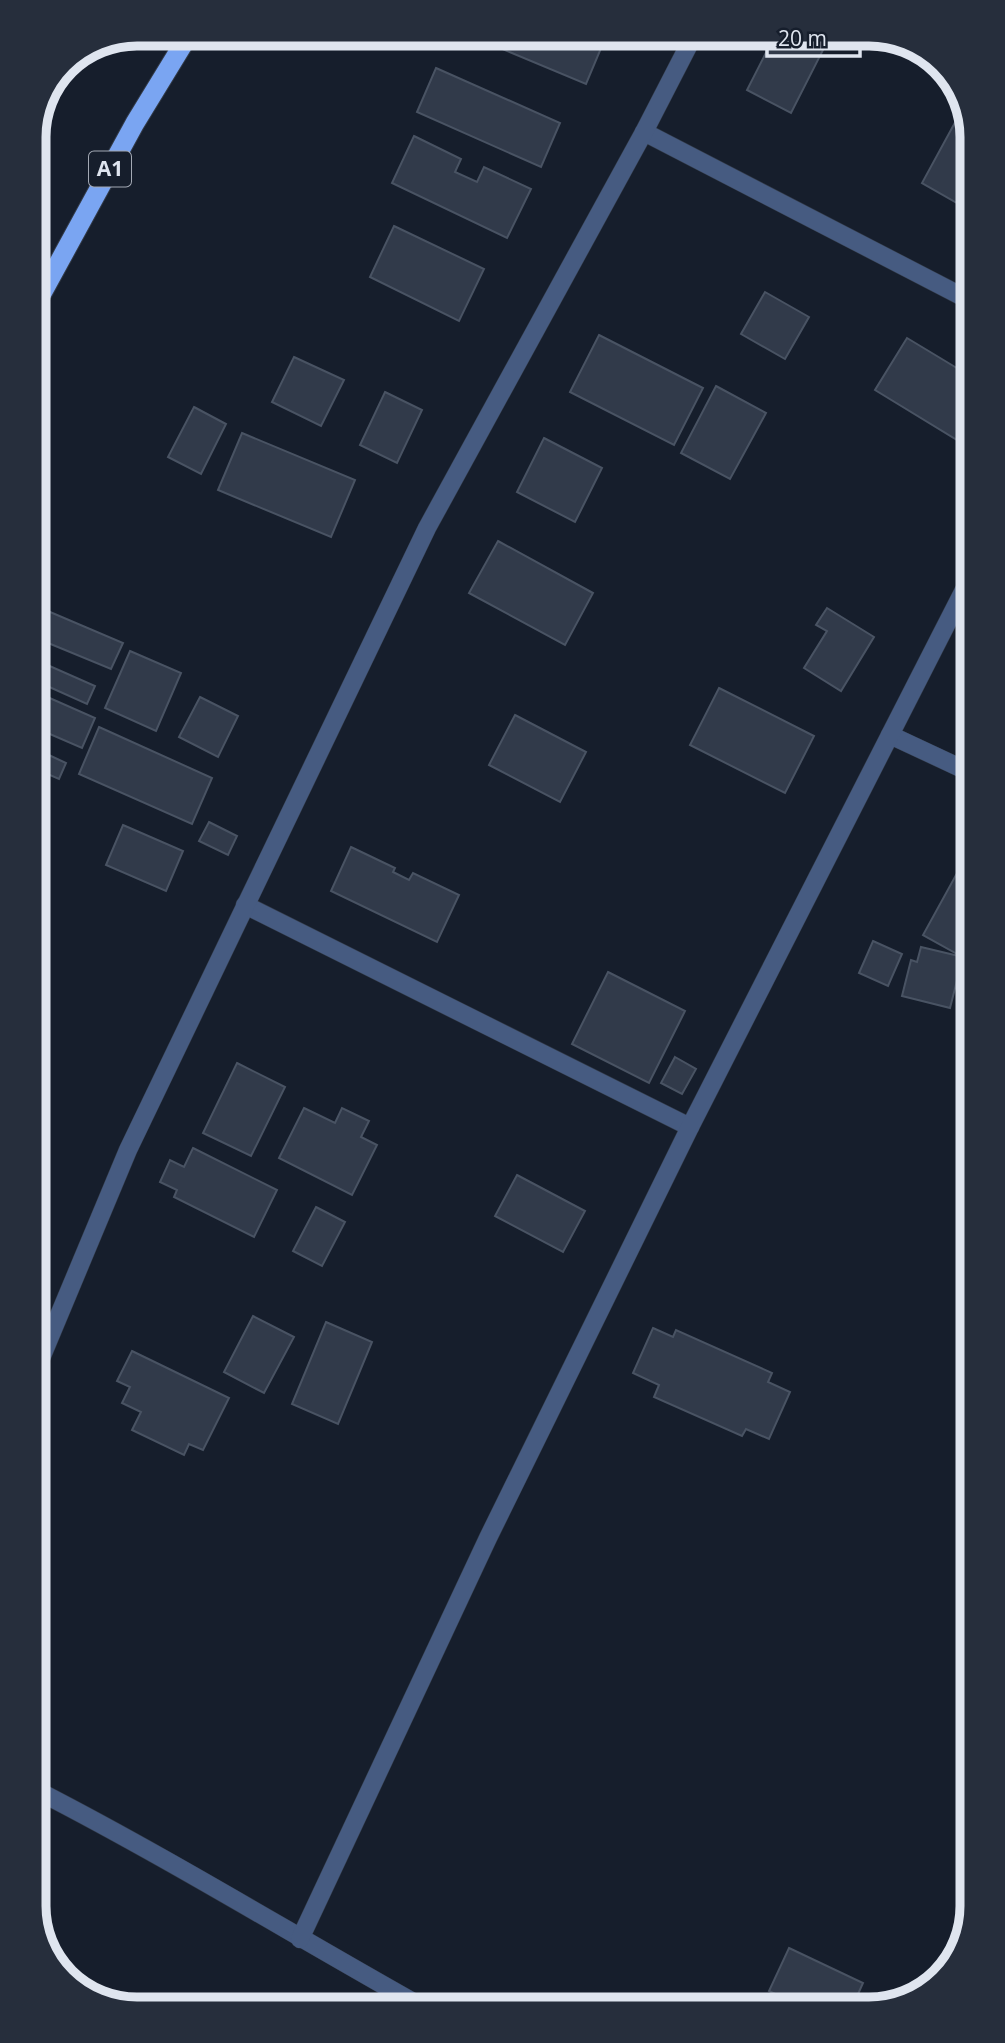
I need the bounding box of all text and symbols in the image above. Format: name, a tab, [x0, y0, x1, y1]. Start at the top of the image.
scale bar	[767, 14, 860, 58]
text: 20 m	[778, 24, 827, 52]
road number: A1	[89, 152, 131, 186]

